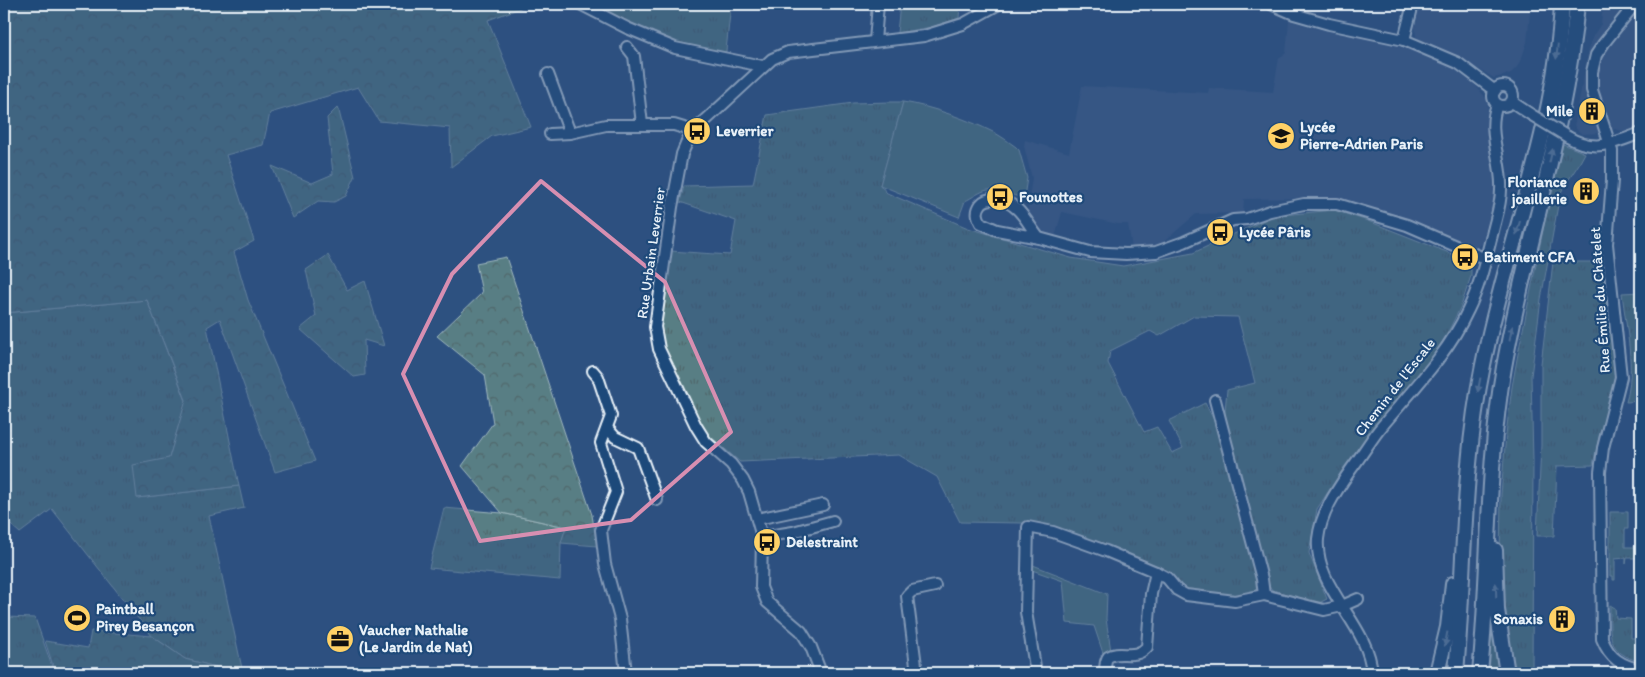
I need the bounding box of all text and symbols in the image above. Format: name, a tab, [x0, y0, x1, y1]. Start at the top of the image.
one-way arrow	[1553, 45, 1561, 61]
building icon: Mile	[1577, 96, 1607, 126]
place label: Mile	[1546, 102, 1573, 120]
bus stop icon: Leverrier	[682, 116, 712, 146]
place label: Lycée Pierre-Adrien Paris	[1300, 118, 1424, 153]
school or university icon: Lycée Pierre-Adrien Paris	[1266, 121, 1296, 151]
place label: Leverrier	[716, 122, 774, 140]
one-way arrow	[1548, 149, 1556, 164]
place label: Floriance joaillerie	[1507, 173, 1567, 209]
building icon: Floriance joaillerie	[1571, 176, 1601, 206]
bus stop icon: Founottes	[985, 182, 1015, 212]
street label: Rue Urbain Leverrier	[633, 186, 669, 320]
place label: Founottes	[1019, 188, 1083, 206]
bus stop icon: Lycée Pâris	[1205, 217, 1235, 247]
one-way arrow	[1514, 220, 1522, 235]
place label: Lycée Pâris	[1239, 223, 1311, 242]
street label: Rue Émilie du Châtelet	[1586, 226, 1614, 374]
bus stop icon: Batiment CFA	[1450, 242, 1480, 272]
place label: Batiment CFA	[1484, 248, 1575, 266]
one-way arrow	[1507, 325, 1515, 340]
street label: Chemin de l'Escale	[1351, 334, 1439, 440]
one-way arrow	[1474, 378, 1482, 394]
bus stop icon: Delestraint	[752, 527, 782, 557]
place label: Delestraint	[786, 533, 858, 551]
one-way arrow	[1492, 582, 1500, 598]
place label: Paintball Pirey Besançon	[96, 600, 195, 636]
sports icon: Paintball Pirey Besançon	[62, 603, 92, 633]
building icon: Sonaxis	[1547, 604, 1577, 634]
place label: Sonaxis	[1493, 610, 1543, 628]
place label: Vaucher Nathalie (Le Jardin de Nat)	[359, 621, 473, 657]
office icon: Vaucher Nathalie (Le Jardin de Nat)	[325, 624, 355, 654]
one-way arrow	[1441, 631, 1449, 647]

